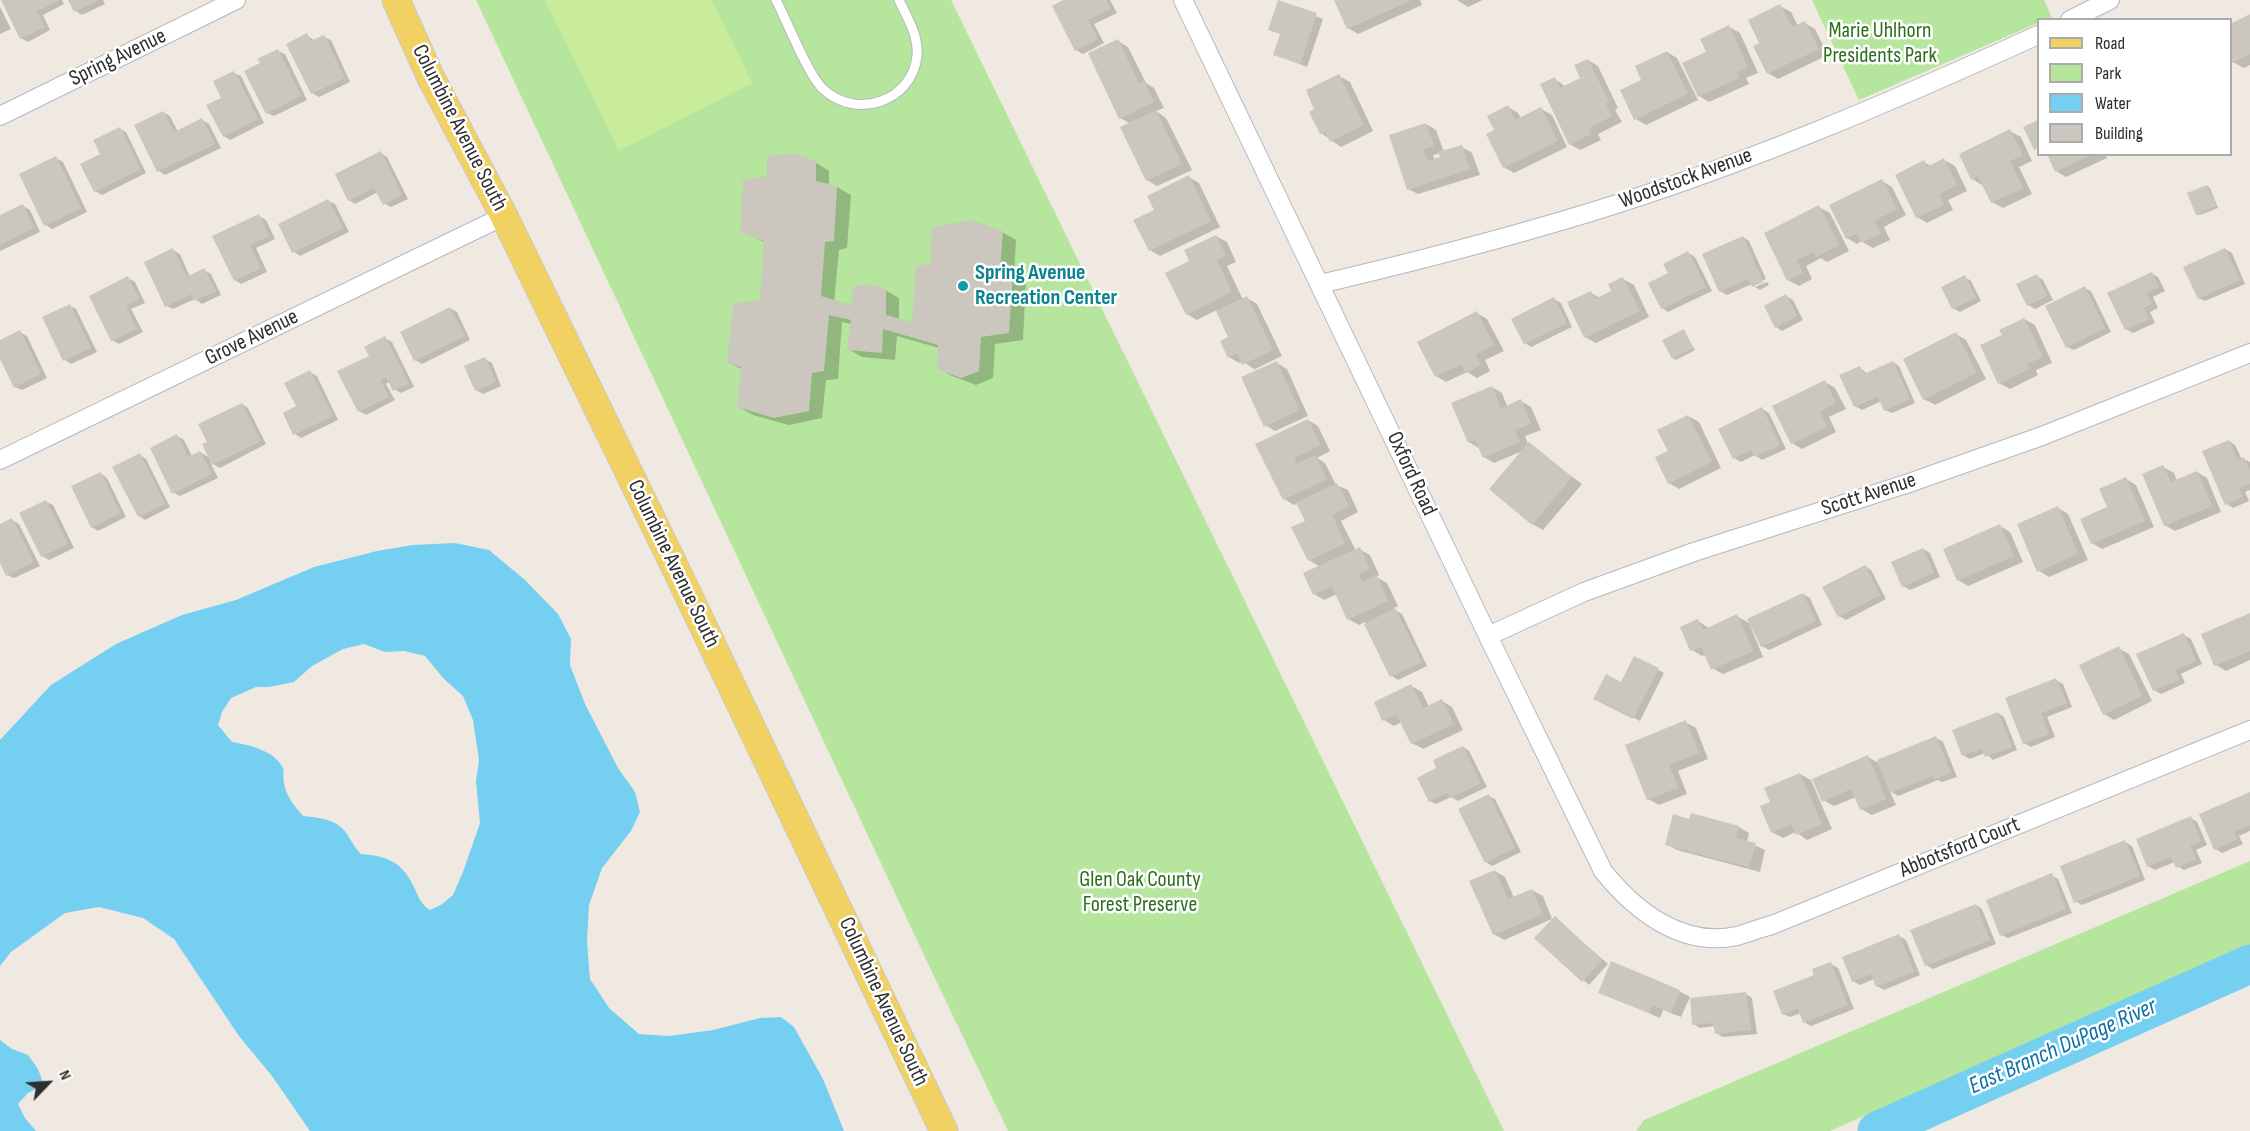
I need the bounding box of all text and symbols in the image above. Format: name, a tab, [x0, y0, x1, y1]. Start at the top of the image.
park label: Marie Uhlhorn Presidents Park	[1823, 18, 1937, 70]
legend	[2037, 18, 2232, 156]
street label: Spring Avenue	[65, 23, 171, 93]
text: Road	[2095, 33, 2125, 54]
street label: Columbine Avenue South	[406, 40, 512, 216]
text: Park	[2095, 63, 2121, 84]
text: Water	[2095, 93, 2131, 114]
text: Building	[2095, 123, 2143, 144]
street label: Woodstock Avenue	[1616, 143, 1756, 215]
place label: Spring Avenue Recreation Center	[975, 260, 1117, 312]
marker: Spring Avenue Recreation Center	[956, 279, 970, 293]
street label: Grove Avenue	[201, 304, 303, 372]
street label: Oxford Road	[1380, 428, 1442, 520]
street label: Scott Avenue	[1818, 467, 1920, 523]
street label: Columbine Avenue South	[621, 476, 725, 652]
street label: Abbotsford Court	[1896, 812, 2024, 884]
park label: Glen Oak County Forest Preserve	[1079, 867, 1201, 918]
street label: Columbine Avenue South	[832, 913, 934, 1091]
water label: East Branch DuPage River	[1965, 993, 2161, 1101]
north arrow	[18, 1053, 78, 1113]
text: N	[54, 1067, 75, 1083]

